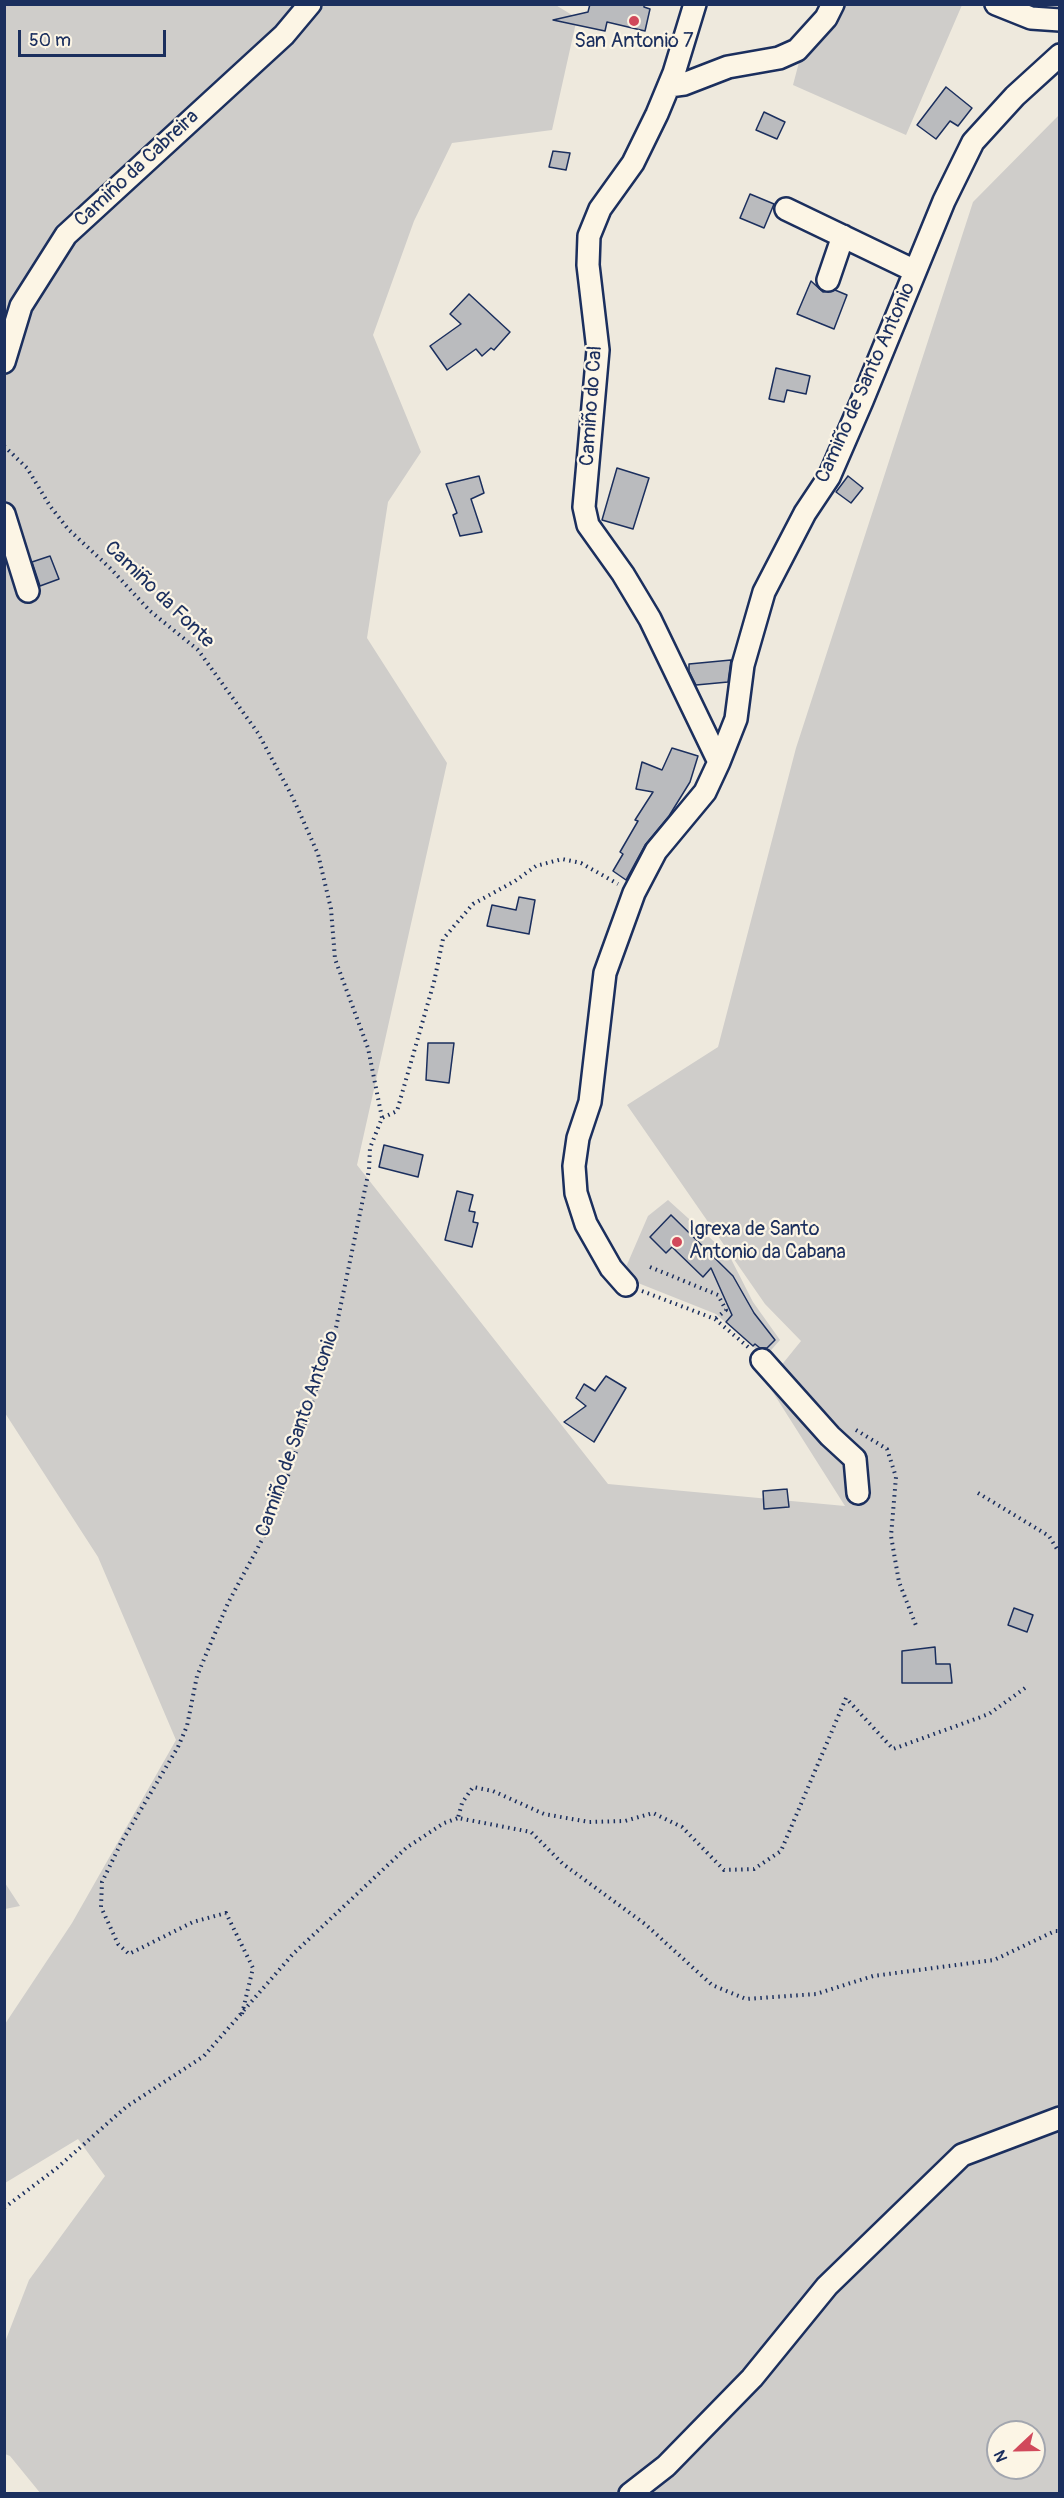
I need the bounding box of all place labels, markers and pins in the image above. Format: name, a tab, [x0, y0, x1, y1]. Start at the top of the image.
marker: San Antonio 7	[627, 14, 641, 28]
place label: San Antonio 7	[574, 30, 694, 54]
place label: Igrexa de Santo Antonio da Cabana	[689, 1218, 846, 1265]
marker: Igrexa de Santo Antonio da Cabana	[670, 1235, 684, 1249]

